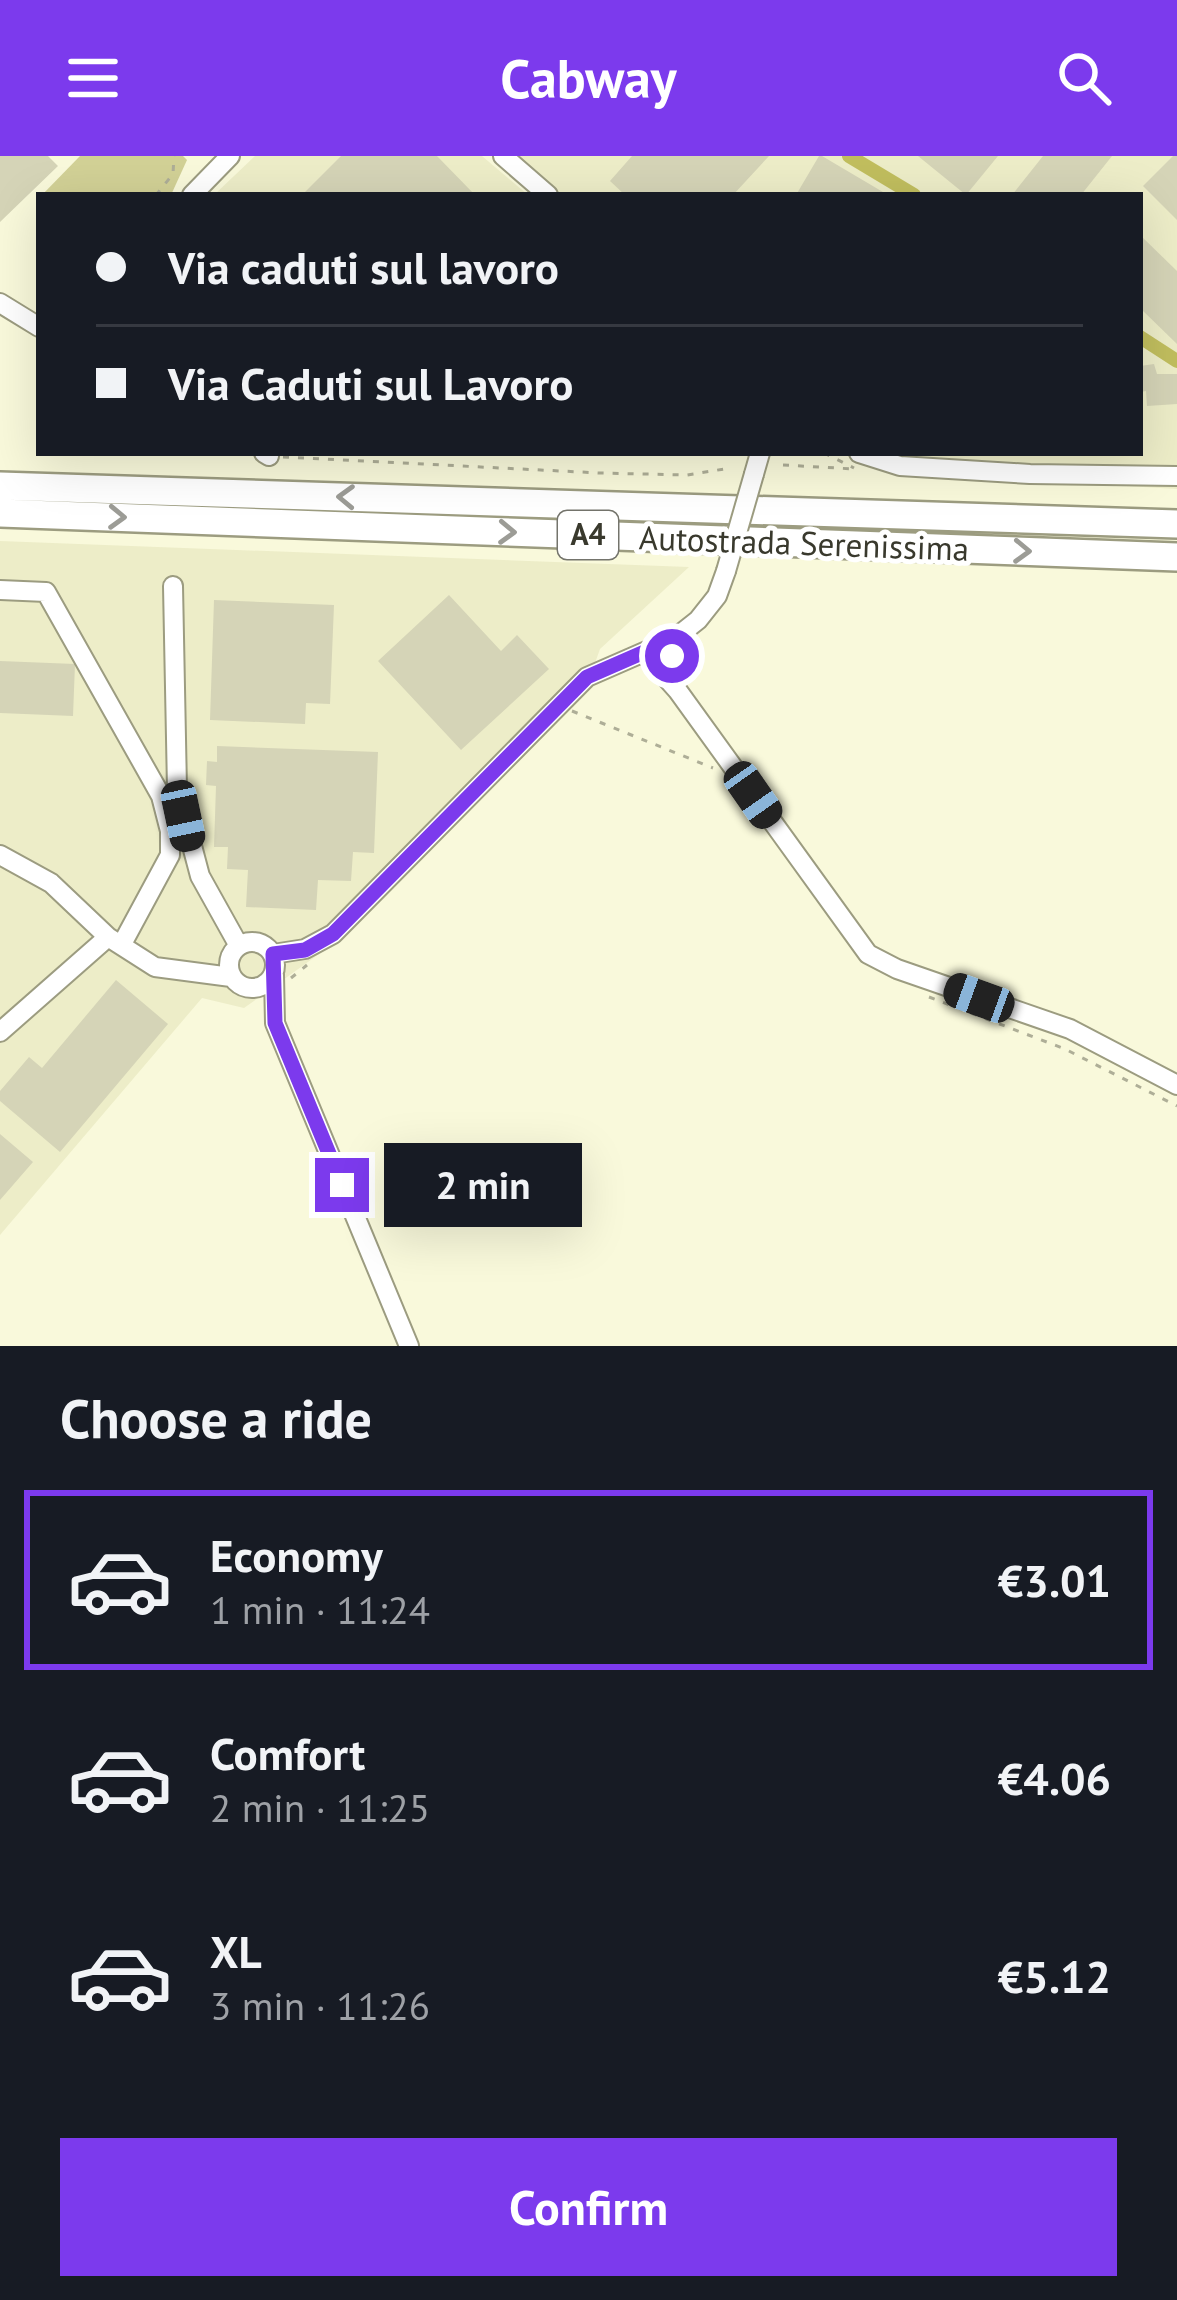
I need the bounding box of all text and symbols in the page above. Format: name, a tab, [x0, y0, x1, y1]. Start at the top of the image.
text: Cabway	[500, 43, 677, 113]
icon: menu	[60, 45, 126, 111]
icon: search	[1051, 45, 1117, 111]
text: Via caduti sul lavoro	[168, 238, 559, 296]
text: Via Caduti sul Lavoro	[168, 354, 574, 412]
one-way arrow	[336, 484, 355, 510]
one-way arrow	[108, 504, 127, 530]
road number: A4	[558, 511, 618, 559]
street label: Autostrada Serenissima	[638, 515, 970, 570]
one-way arrow	[498, 519, 517, 545]
one-way arrow	[1013, 538, 1032, 564]
route start	[645, 629, 699, 683]
car	[718, 755, 788, 835]
car	[158, 777, 208, 855]
car	[939, 969, 1019, 1027]
callout: 2 min	[384, 1143, 582, 1227]
route end	[315, 1158, 369, 1212]
text: 2 min	[435, 1159, 531, 1210]
text: Choose a ride	[60, 1383, 372, 1453]
icon: car	[66, 1526, 174, 1634]
text: Economy	[210, 1526, 383, 1584]
text: €3.01	[998, 1551, 1111, 1609]
text: 1 min · 11:24	[210, 1584, 430, 1635]
icon: car	[66, 1724, 174, 1832]
text: Comfort	[210, 1724, 365, 1782]
text: €4.06	[998, 1749, 1111, 1807]
text: 2 min · 11:25	[210, 1782, 430, 1833]
icon: car	[66, 1922, 174, 2030]
text: XL	[210, 1922, 262, 1980]
text: €5.12	[998, 1947, 1111, 2005]
text: 3 min · 11:26	[210, 1980, 430, 2031]
button: Confirm	[60, 2138, 1117, 2276]

